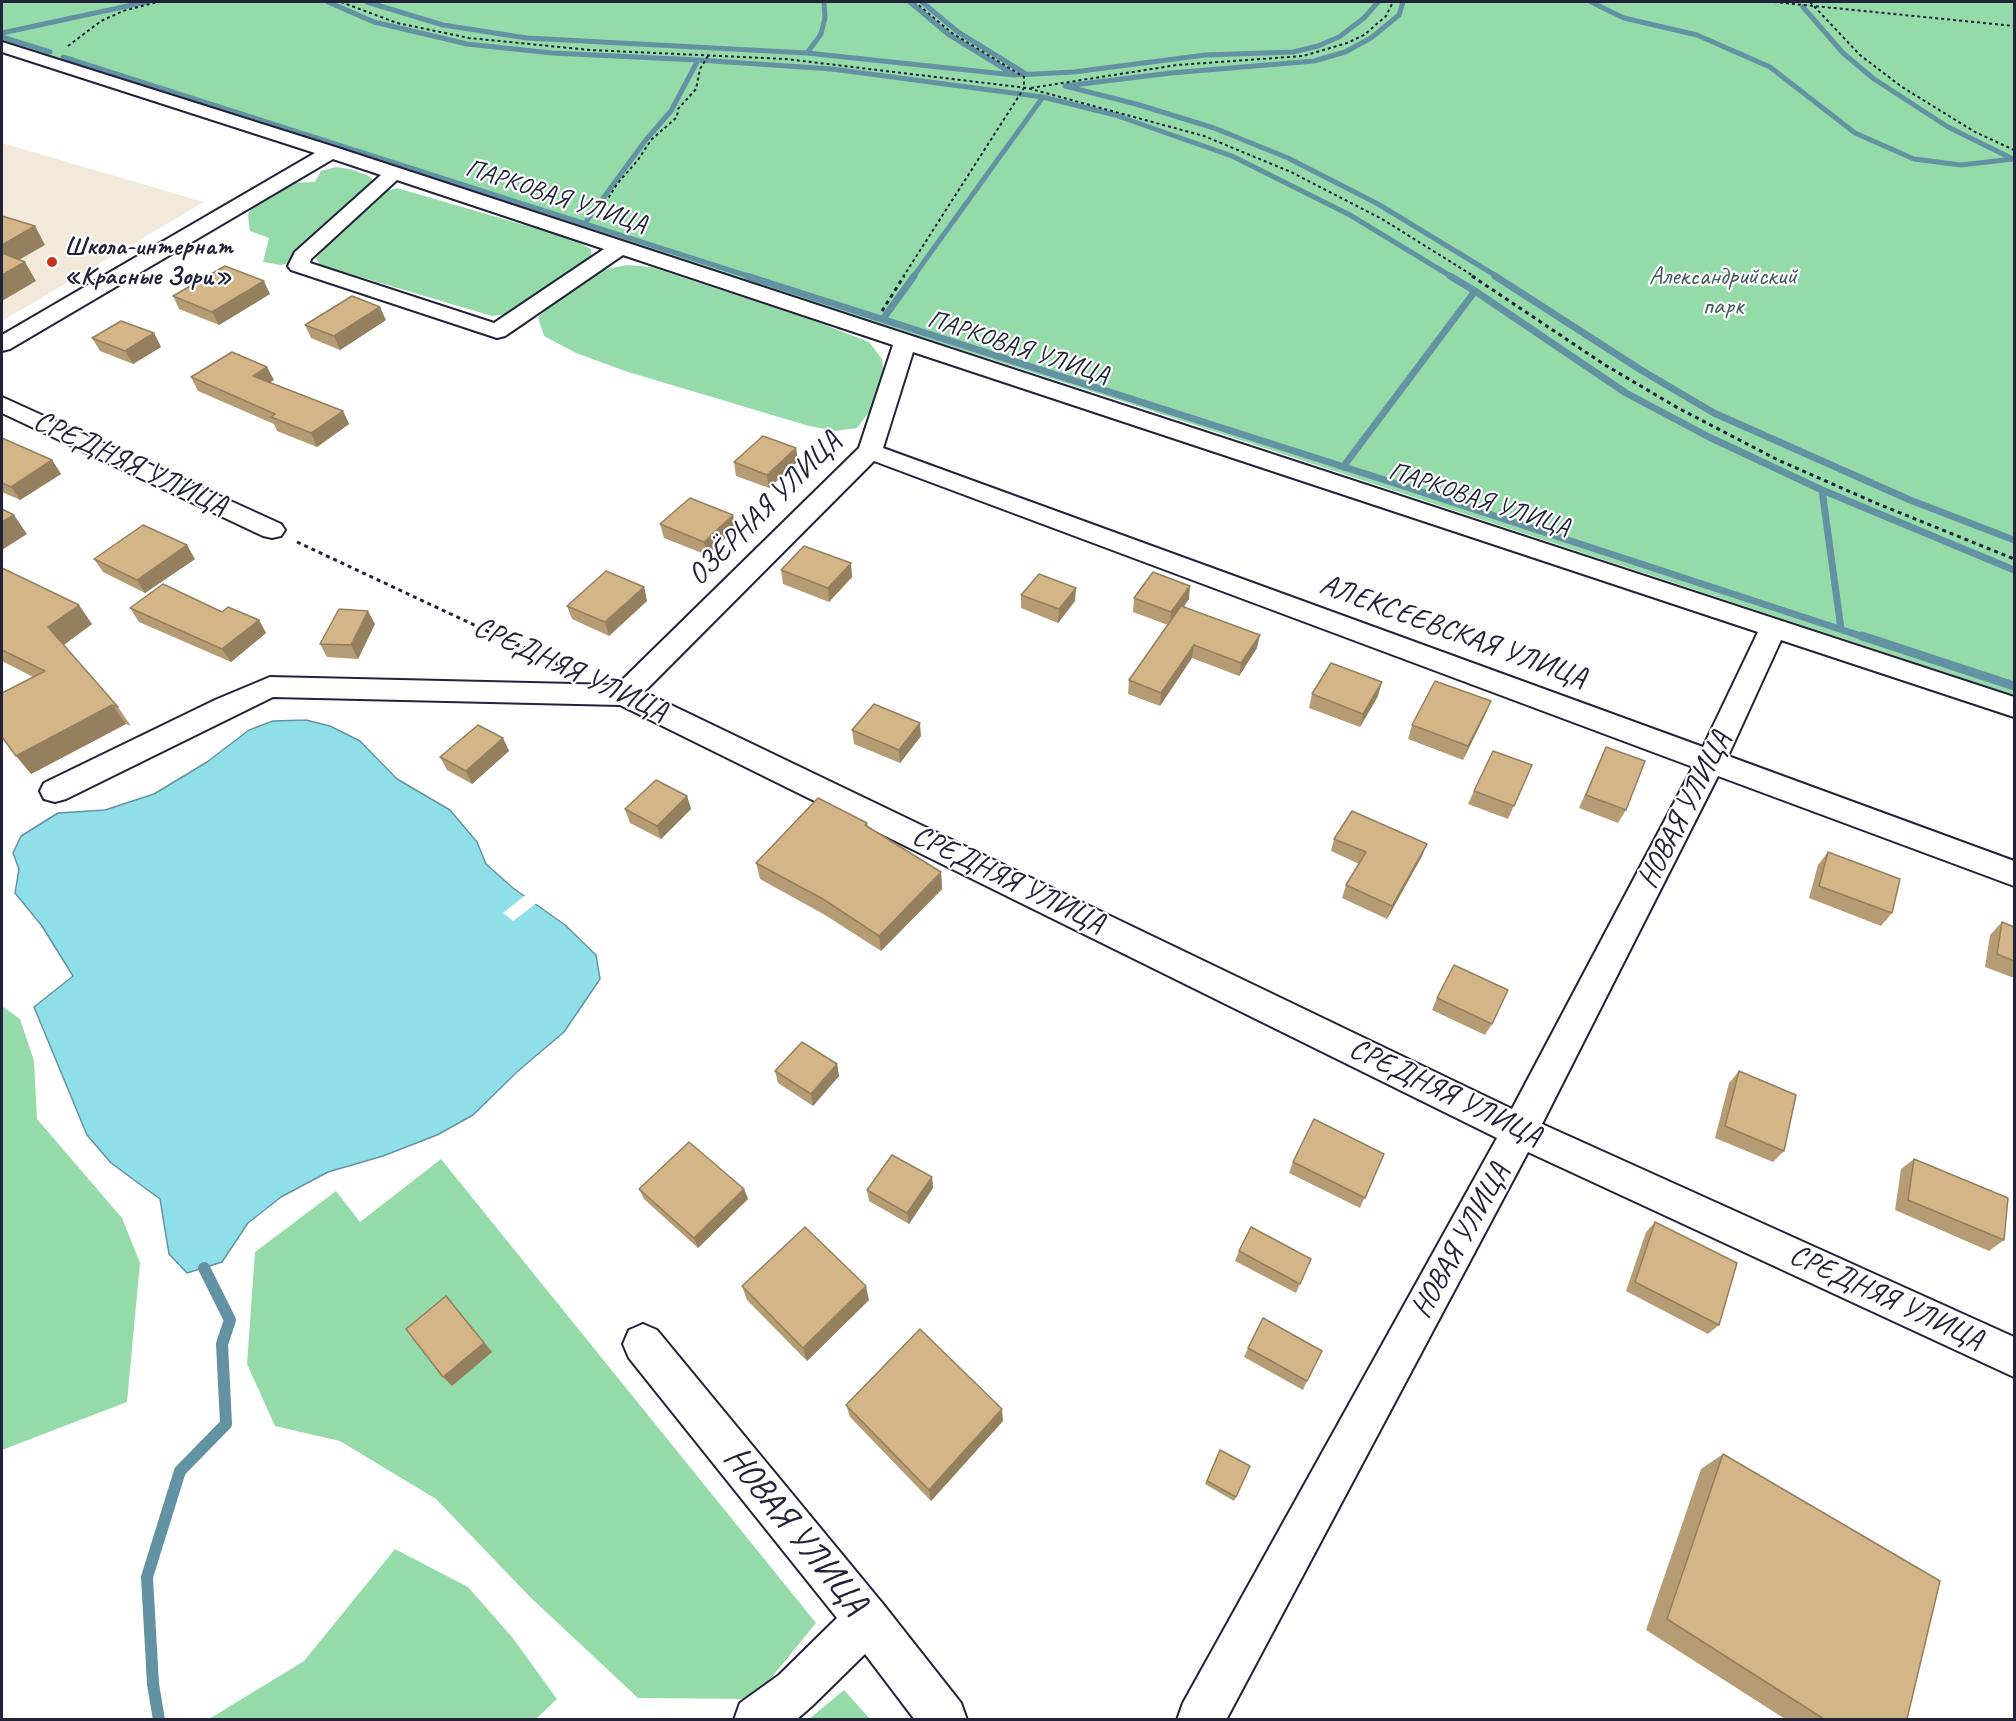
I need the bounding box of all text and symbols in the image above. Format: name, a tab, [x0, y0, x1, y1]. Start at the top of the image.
street label: ПАРКОВАЯ УЛИЦА	[461, 153, 651, 241]
place label: Школа-интернат «Красные Зори»	[64, 231, 233, 292]
marker: Школа-интернат «Красные Зори»	[45, 255, 59, 269]
park label: Александрийский парк	[1649, 261, 1797, 322]
street label: ПАРКОВАЯ УЛИЦА	[923, 304, 1113, 392]
street label: СРЕДНЯЯ УЛИЦА	[27, 403, 233, 525]
street label: ОЗЁРНАЯ УЛИЦА	[681, 425, 849, 593]
street label: ПАРКОВАЯ УЛИЦА	[1384, 456, 1574, 544]
street label: АЛЕКСЕЕВСКАЯ УЛИЦА	[1315, 567, 1591, 697]
street label: СРЕДНЯЯ УЛИЦА	[467, 609, 673, 731]
street label: НОВАЯ УЛИЦА	[1630, 726, 1740, 894]
street label: СРЕДНЯЯ УЛИЦА	[906, 818, 1110, 942]
street label: СРЕДНЯЯ УЛИЦА	[1343, 1031, 1547, 1155]
street label: НОВАЯ УЛИЦА	[1404, 1158, 1518, 1324]
street label: СРЕДНЯЯ УЛИЦА	[1783, 1237, 1989, 1359]
street label: НОВАЯ УЛИЦА	[714, 1438, 876, 1624]

